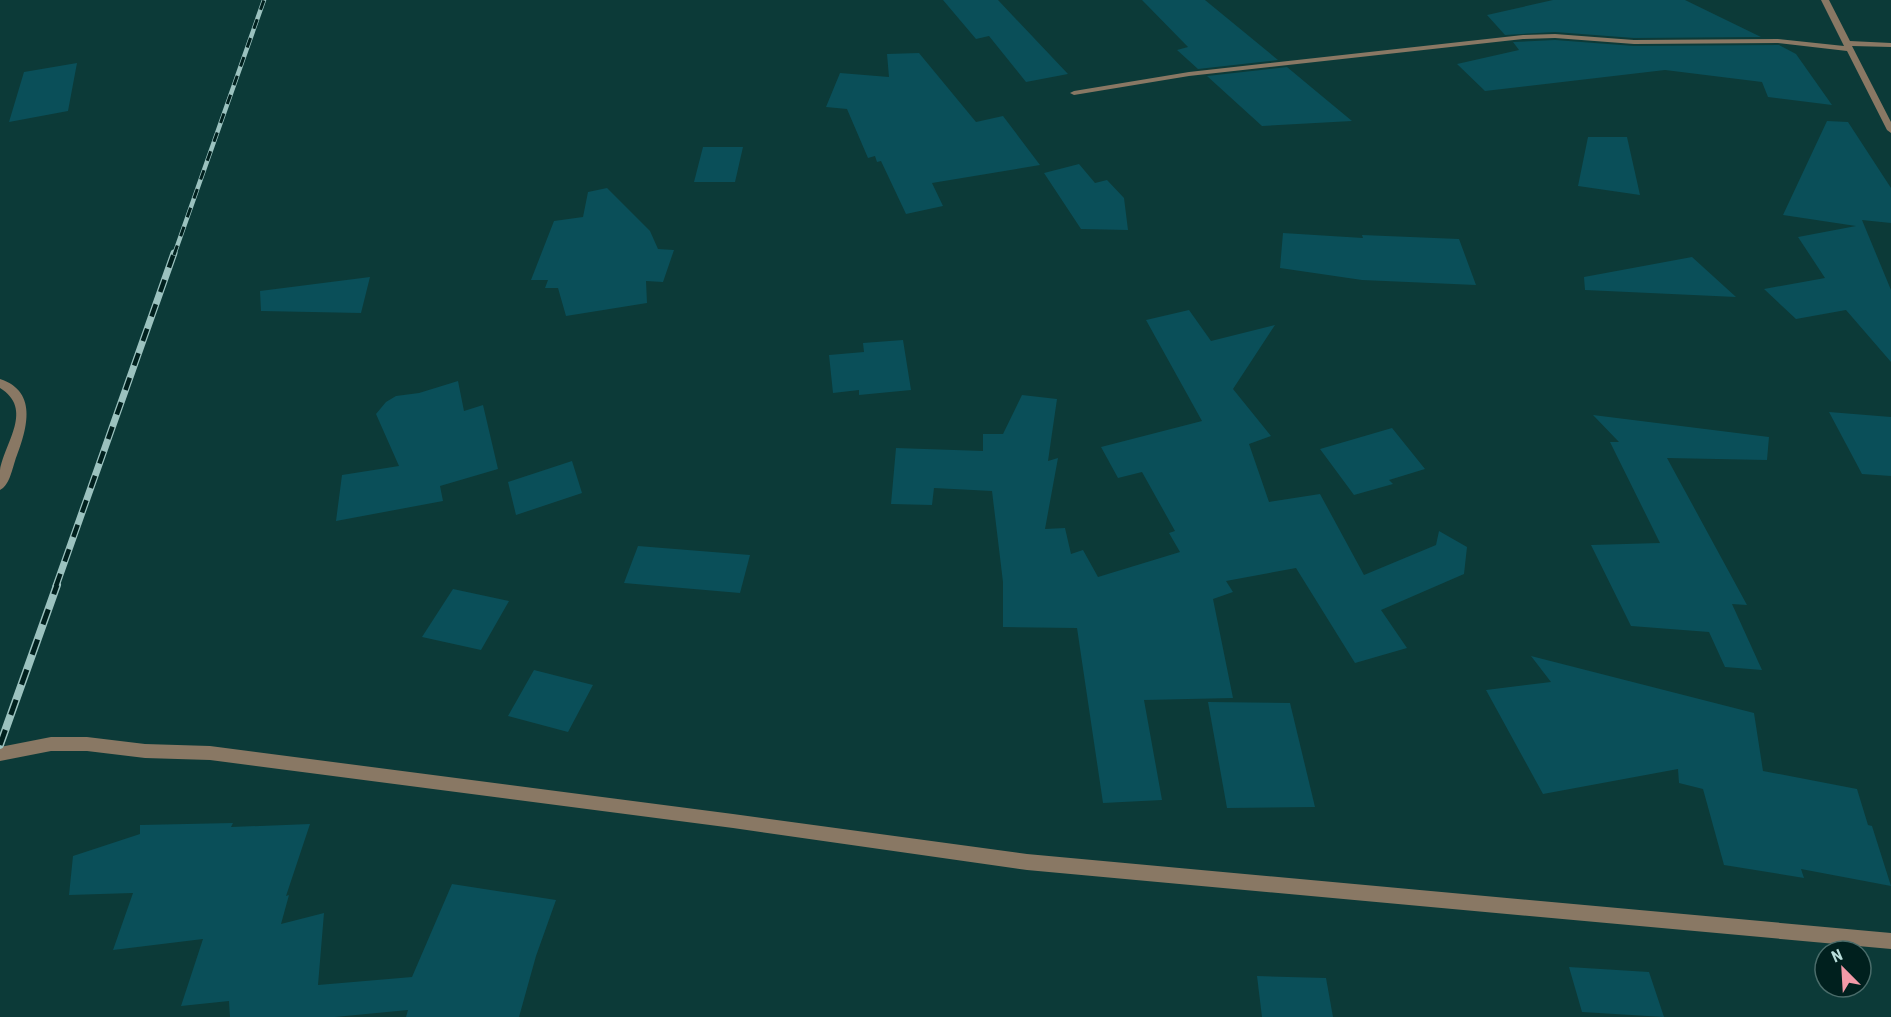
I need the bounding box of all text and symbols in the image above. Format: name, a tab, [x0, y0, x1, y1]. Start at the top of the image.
north arrow	[1813, 939, 1873, 999]
text: N	[1829, 945, 1845, 966]

